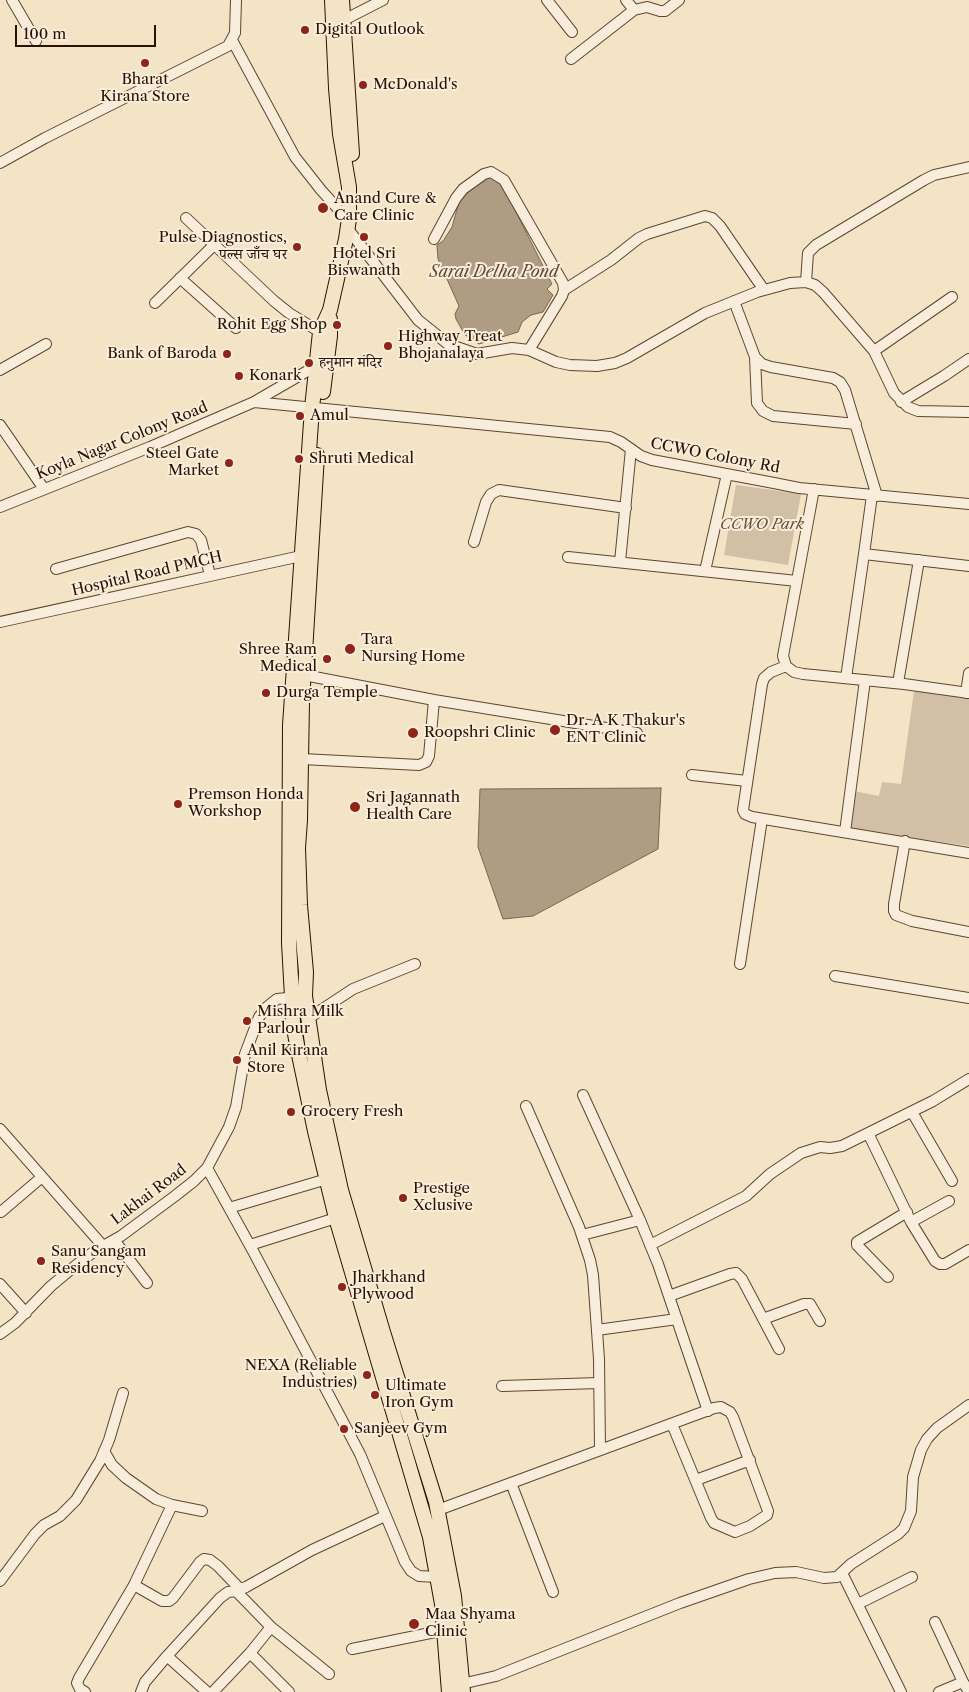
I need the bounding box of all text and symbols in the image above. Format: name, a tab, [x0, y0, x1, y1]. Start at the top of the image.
scale bar	[18, 15, 159, 47]
place label: Digital Outlook	[315, 21, 424, 39]
text: 100 m	[23, 24, 66, 43]
marker: Digital Outlook	[299, 24, 311, 36]
marker: Bharat Kirana Store	[139, 57, 151, 69]
place label: Bharat Kirana Store	[100, 71, 190, 106]
place label: McDonald's	[373, 76, 458, 94]
marker: McDonald's	[357, 79, 369, 91]
place label: Anand Cure & Care Clinic	[334, 190, 436, 225]
marker: Anand Cure & Care Clinic	[316, 201, 330, 215]
place label: Pulse Diagnostics, पल्स जाँच घर	[159, 229, 287, 264]
marker: Hotel Sri Biswanath	[358, 231, 370, 243]
marker: Pulse Diagnostics, पल्स जाँच घर	[291, 241, 303, 253]
place label: Hotel Sri Biswanath	[327, 245, 401, 280]
water label: Sarai Delha Pond	[430, 262, 558, 282]
place label: Rohit Egg Shop	[217, 316, 327, 334]
marker: Rohit Egg Shop	[331, 319, 343, 331]
place label: Highway Treat Bhojanalaya	[398, 328, 502, 363]
marker: Highway Treat Bhojanalaya	[382, 340, 394, 352]
place label: Bank of Baroda	[107, 345, 217, 363]
marker: Bank of Baroda	[221, 348, 233, 360]
place label: हनुमान मंदिर	[319, 354, 382, 372]
marker: हनुमान मंदिर	[303, 357, 315, 369]
place label: Konark	[249, 367, 302, 385]
marker: Konark	[233, 370, 245, 382]
street label: Koyla Nagar Colony Road	[34, 398, 210, 484]
place label: Amul	[310, 407, 349, 425]
marker: Amul	[294, 410, 306, 422]
street label: CCWO Colony Rd	[649, 435, 781, 477]
place label: Steel Gate Market	[146, 445, 219, 480]
place label: Shruti Medical	[309, 450, 414, 468]
marker: Shruti Medical	[293, 453, 305, 465]
marker: Steel Gate Market	[223, 457, 235, 469]
park label: CCWO Park	[720, 516, 804, 534]
street label: Hospital Road PMCH	[70, 548, 224, 600]
place label: Tara Nursing Home	[361, 631, 465, 666]
place label: Shree Ram Medical	[239, 641, 317, 676]
marker: Tara Nursing Home	[343, 642, 357, 656]
marker: Shree Ram Medical	[321, 653, 333, 665]
place label: Durga Temple	[276, 684, 378, 702]
marker: Durga Temple	[260, 687, 272, 699]
place label: Dr. A K Thakur's ENT Clinic	[566, 712, 685, 747]
marker: Dr. A K Thakur's ENT Clinic	[548, 723, 562, 737]
place label: Roopshri Clinic	[424, 724, 536, 742]
marker: Roopshri Clinic	[406, 726, 420, 740]
place label: Premson Honda Workshop	[188, 786, 304, 821]
place label: Sri Jagannath Health Care	[366, 789, 460, 824]
marker: Premson Honda Workshop	[172, 798, 184, 810]
marker: Sri Jagannath Health Care	[348, 800, 362, 814]
place label: Mishra Milk Parlour	[257, 1003, 344, 1038]
marker: Mishra Milk Parlour	[241, 1015, 253, 1027]
place label: Anil Kirana Store	[247, 1042, 328, 1077]
marker: Anil Kirana Store	[231, 1054, 243, 1066]
place label: Grocery Fresh	[301, 1103, 403, 1121]
marker: Grocery Fresh	[285, 1106, 297, 1118]
street label: Lakhai Road	[108, 1161, 190, 1229]
place label: Prestige Xclusive	[413, 1180, 473, 1215]
marker: Prestige Xclusive	[397, 1192, 409, 1204]
place label: Sanu Sangam Residency	[51, 1243, 146, 1278]
marker: Sanu Sangam Residency	[35, 1255, 47, 1267]
place label: Jharkhand Plywood	[352, 1269, 426, 1304]
marker: Jharkhand Plywood	[336, 1281, 348, 1293]
place label: NEXA (Reliable Industries)	[245, 1357, 357, 1392]
marker: NEXA (Reliable Industries)	[361, 1369, 373, 1381]
place label: Ultimate Iron Gym	[385, 1377, 454, 1412]
marker: Ultimate Iron Gym	[369, 1389, 381, 1401]
place label: Sanjeev Gym	[354, 1420, 447, 1438]
marker: Sanjeev Gym	[338, 1423, 350, 1435]
place label: Maa Shyama Clinic	[425, 1606, 516, 1641]
marker: Maa Shyama Clinic	[407, 1617, 421, 1631]

